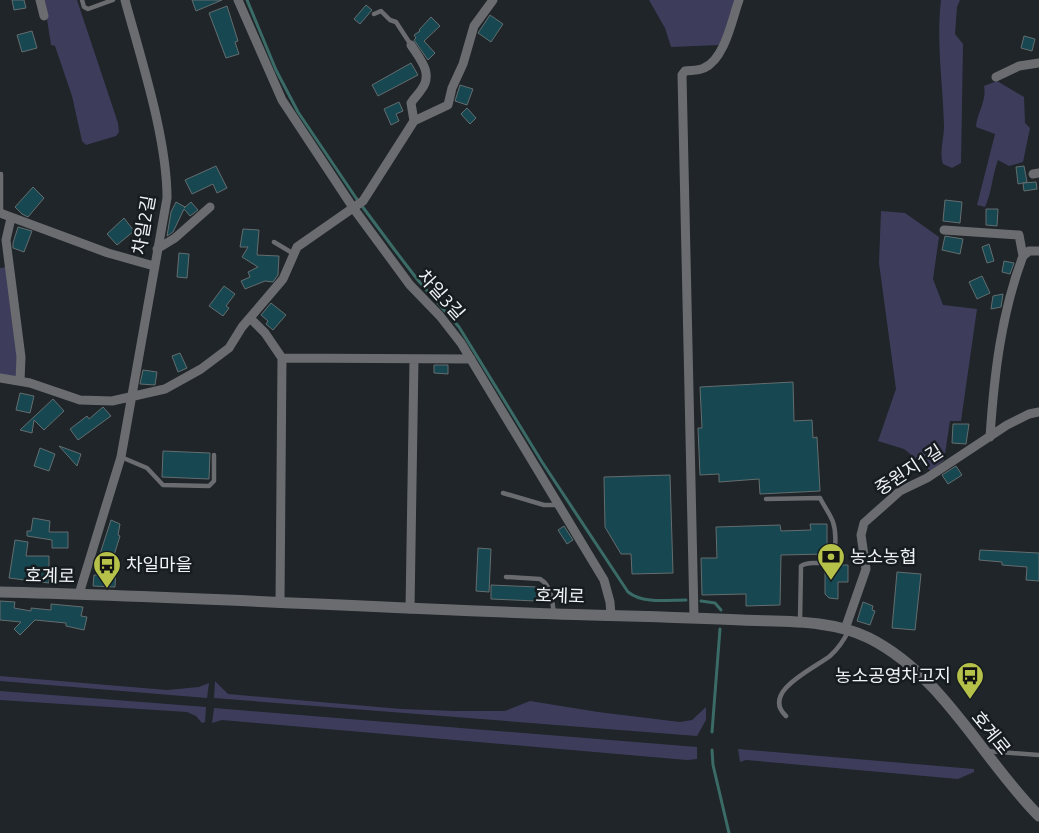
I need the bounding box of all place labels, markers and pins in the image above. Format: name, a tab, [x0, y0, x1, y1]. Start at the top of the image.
bank icon: 농소농협	[816, 542, 846, 581]
place label: 농소농협	[850, 546, 916, 566]
bus stop icon: 차일마을	[92, 550, 122, 589]
place label: 차일마을	[126, 554, 192, 574]
bus stop icon: 농소공영차고지	[955, 661, 985, 700]
place label: 농소공영차고지	[835, 665, 951, 685]

